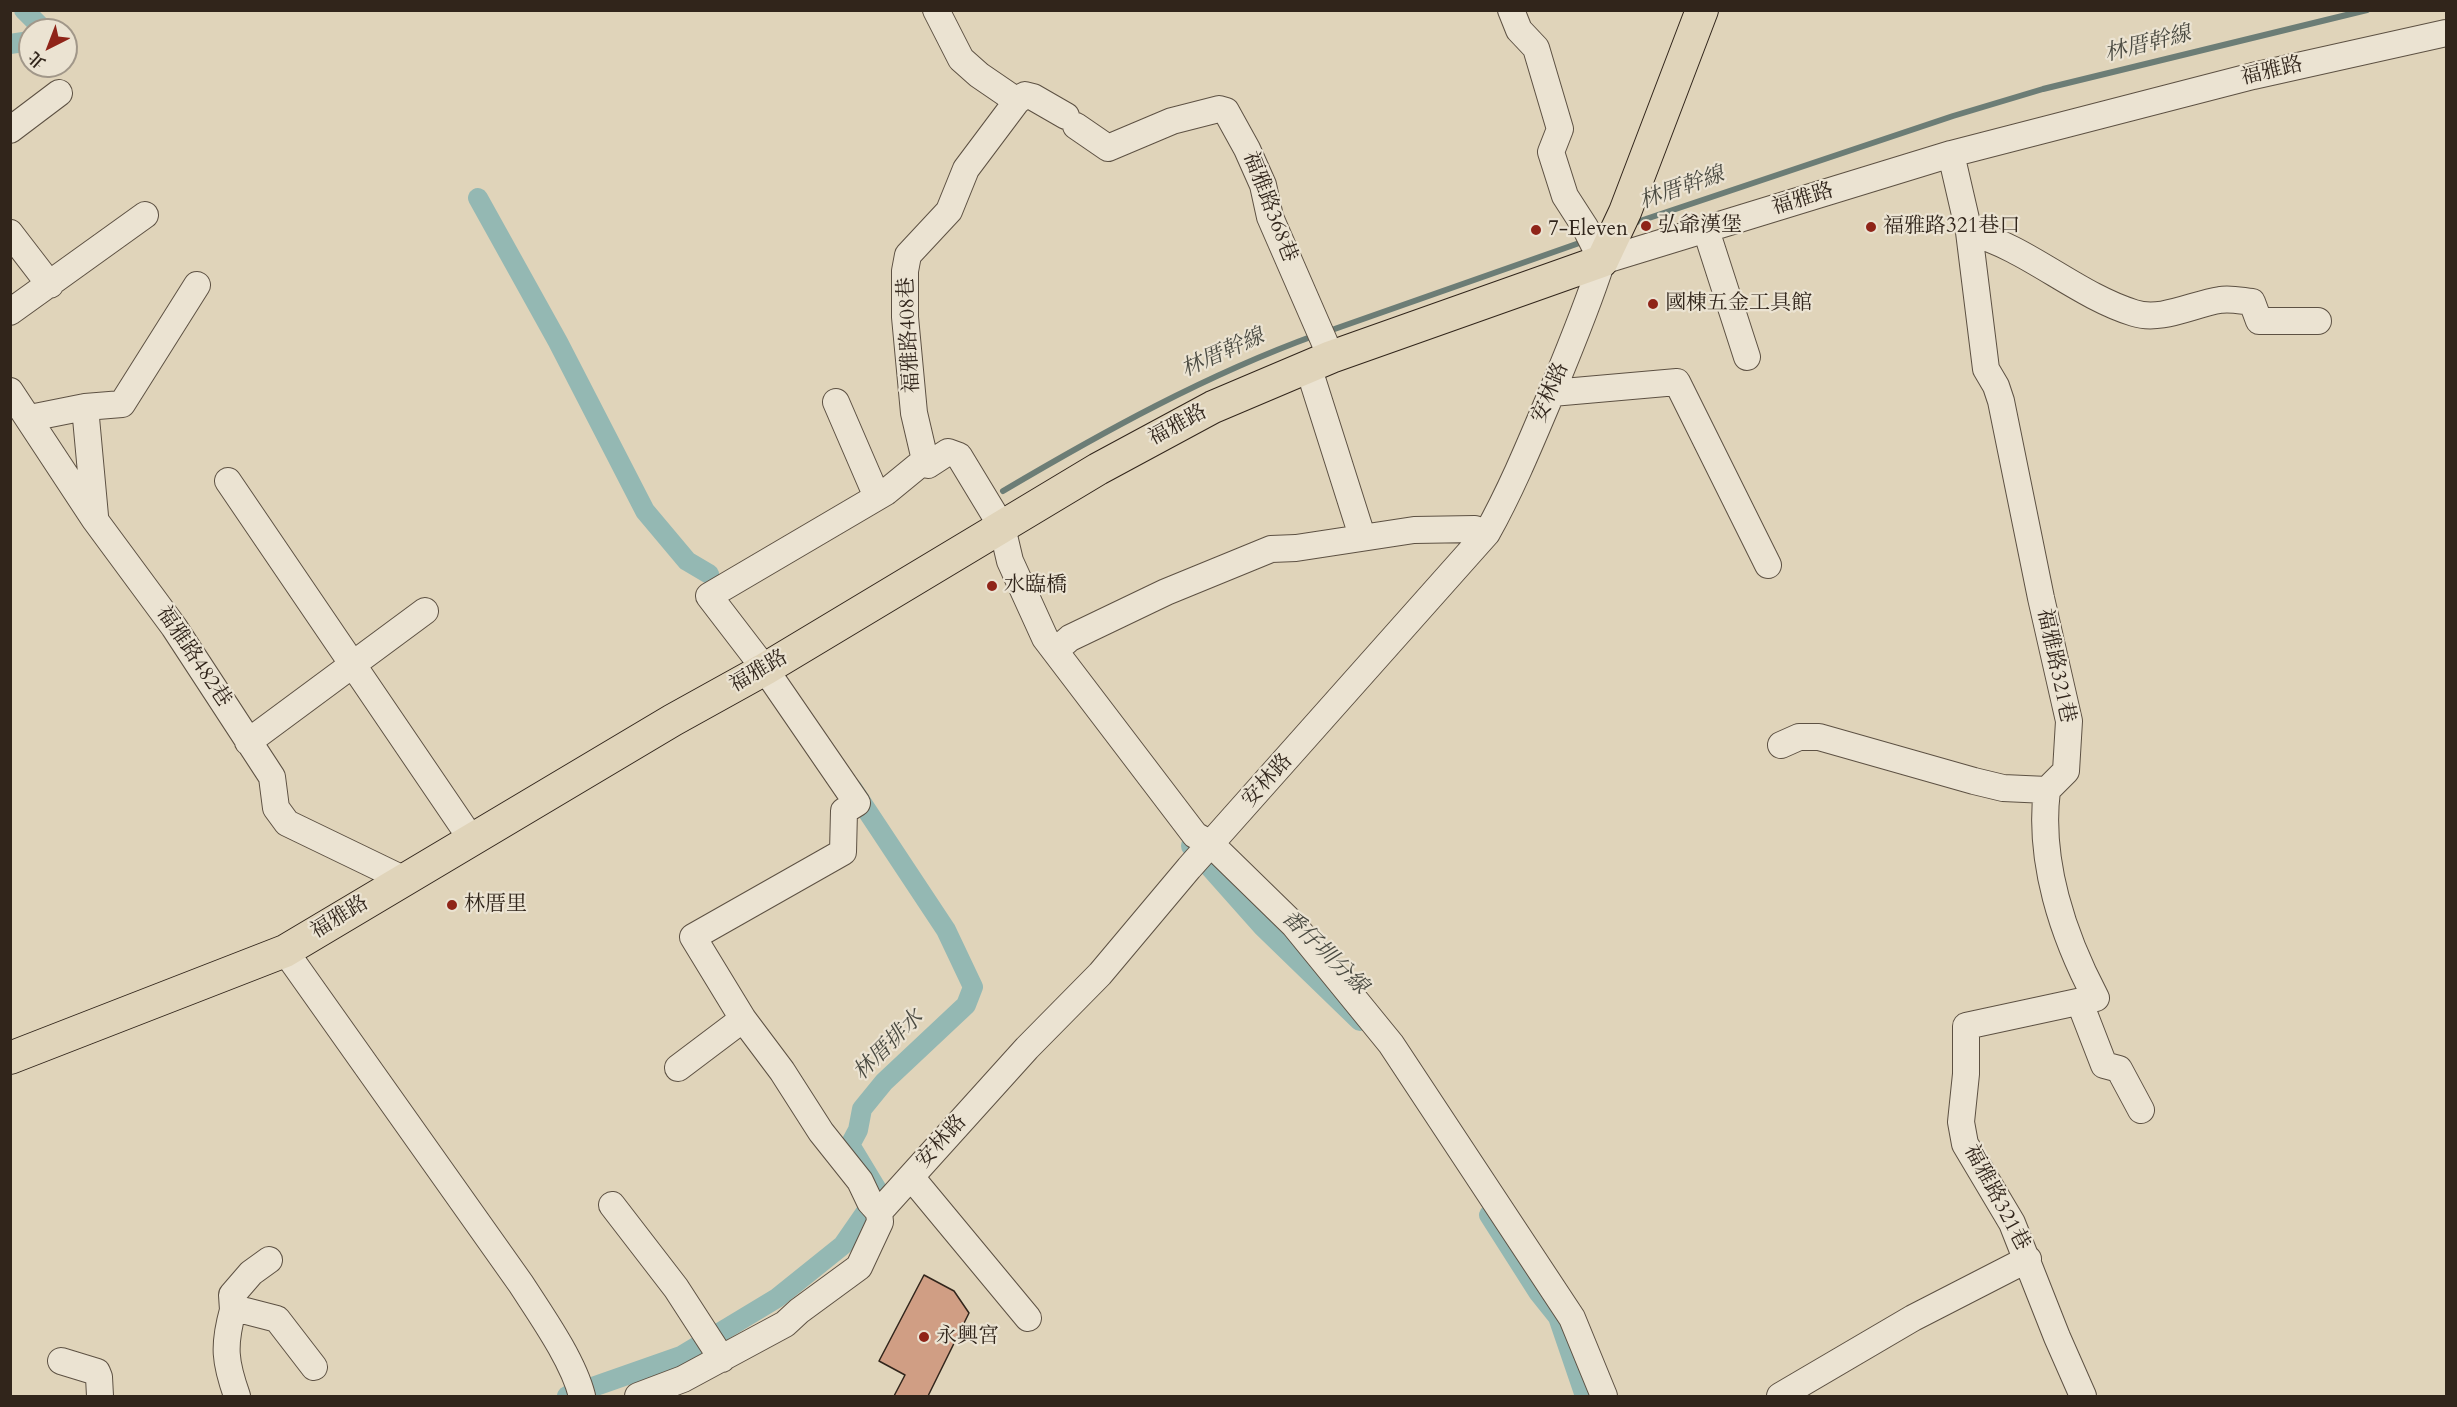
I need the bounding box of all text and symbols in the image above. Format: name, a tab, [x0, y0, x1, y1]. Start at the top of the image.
north arrow	[18, 18, 78, 78]
water label: 林厝幹線	[2102, 22, 2194, 68]
text: 北	[24, 46, 51, 73]
street label: 福雅路	[2238, 53, 2306, 91]
street label: 福雅路368巷	[1236, 148, 1302, 266]
water label: 林厝幹線	[1636, 162, 1728, 216]
street label: 福雅路	[1769, 179, 1837, 221]
place label: 弘爺漢堡	[1658, 213, 1742, 239]
place label: 福雅路321巷口	[1883, 214, 2020, 240]
place label: 7-Eleven	[1548, 217, 1628, 243]
marker: 弘爺漢堡	[1639, 219, 1653, 233]
marker: 福雅路321巷口	[1864, 220, 1878, 234]
marker: 7-Eleven	[1529, 223, 1543, 237]
street label: 福雅路408巷	[894, 276, 926, 394]
place label: 國棟五金工具館	[1665, 291, 1812, 317]
marker: 國棟五金工具館	[1646, 297, 1660, 311]
water label: 林厝幹線	[1177, 324, 1269, 384]
street label: 安林路	[1527, 359, 1575, 427]
street label: 福雅路	[1144, 400, 1212, 452]
place label: 水臨橋	[1004, 573, 1067, 599]
marker: 水臨橋	[985, 579, 999, 593]
street label: 福雅路482巷	[150, 602, 236, 712]
street label: 福雅路321巷	[2031, 607, 2079, 725]
street label: 福雅路	[725, 645, 793, 699]
street label: 安林路	[1238, 749, 1298, 813]
street label: 福雅路	[307, 891, 373, 945]
place label: 林厝里	[464, 892, 527, 918]
marker: 林厝里	[445, 898, 459, 912]
water label: 番仔圳分線	[1275, 905, 1373, 1001]
water label: 林厝排水	[849, 1006, 929, 1086]
street label: 安林路	[912, 1110, 972, 1174]
street label: 福雅路321巷	[1958, 1141, 2034, 1255]
place label: 永興宮	[936, 1324, 999, 1350]
marker: 永興宮	[917, 1330, 931, 1344]

